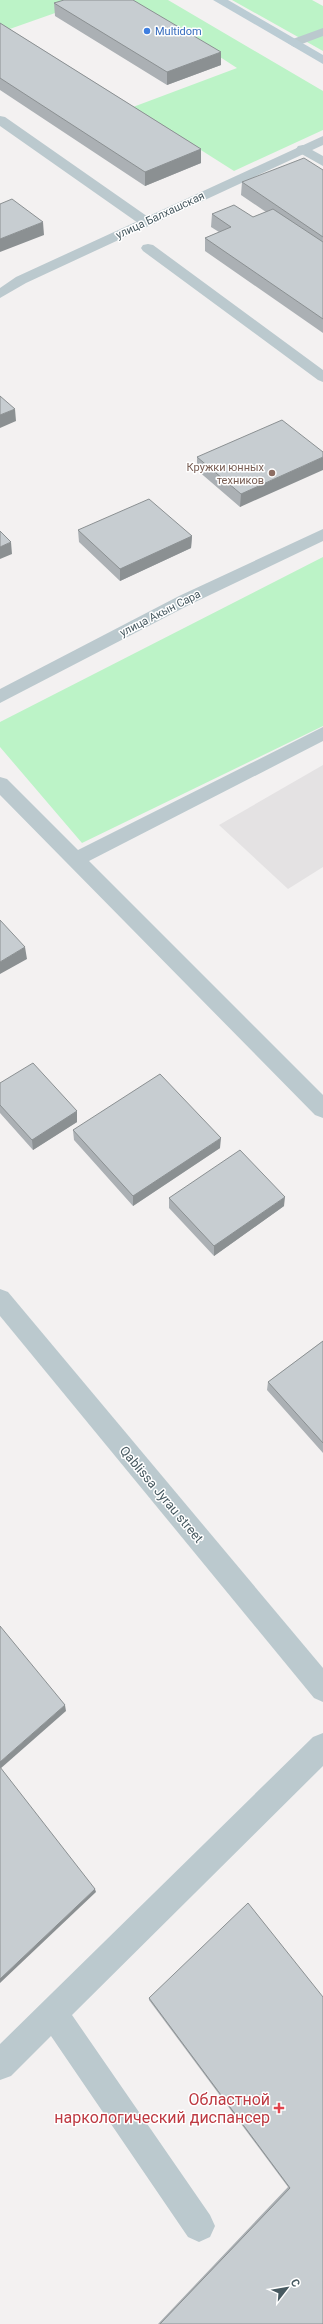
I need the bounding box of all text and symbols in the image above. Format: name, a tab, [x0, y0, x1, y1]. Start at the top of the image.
place label: Multidom	[155, 25, 202, 38]
marker: Multidom	[142, 26, 152, 36]
street label: улица Балхашская	[114, 189, 207, 242]
place label: Кружки юнных техников	[187, 461, 265, 487]
marker: Кружки юнных техников	[267, 468, 277, 478]
street label: улица Акын Сара	[118, 587, 203, 639]
street label: Qablissa Jyrau street	[117, 1443, 206, 1546]
place label: Областной наркологический диспансер	[54, 2090, 270, 2127]
marker: Областной наркологический диспансер	[273, 2102, 285, 2114]
north arrow	[267, 2268, 307, 2308]
text: С	[288, 2277, 303, 2290]

